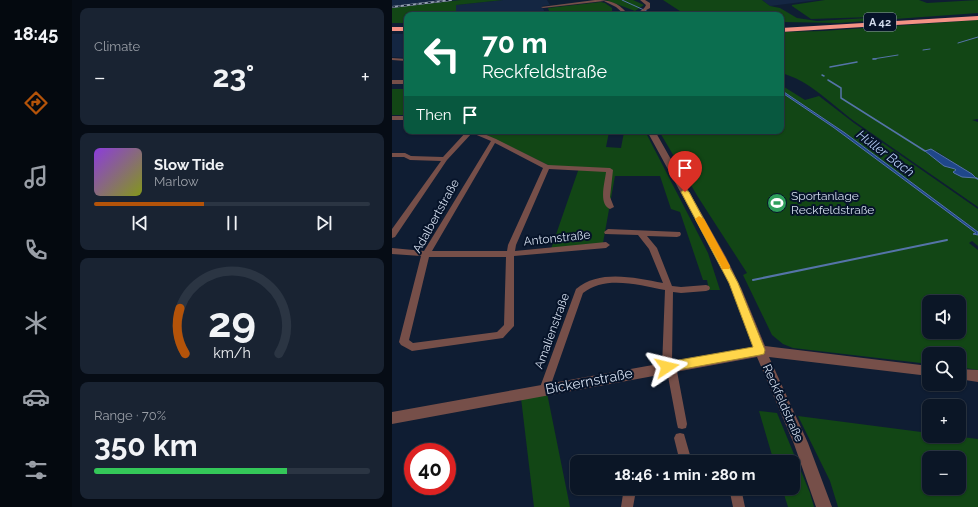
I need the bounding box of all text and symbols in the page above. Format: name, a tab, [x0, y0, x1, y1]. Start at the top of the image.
road number: A 42	[864, 13, 896, 31]
text: 18:45	[14, 23, 58, 44]
text: 70 m	[482, 27, 548, 60]
icon: left	[416, 28, 468, 80]
text: Climate	[94, 39, 140, 54]
text: 23°	[212, 59, 254, 94]
text: Reckfeldstraße	[482, 61, 607, 82]
text: −	[94, 64, 106, 90]
text: +	[361, 64, 370, 90]
icon: directions	[22, 89, 50, 117]
icon: arrive	[459, 104, 481, 126]
text: Then	[416, 106, 451, 124]
water label: Hüller Bach	[854, 127, 917, 180]
pin	[668, 151, 702, 192]
text: Slow Tide	[154, 156, 224, 174]
icon: arrive	[674, 157, 696, 179]
icon: music	[22, 163, 50, 191]
text: Marlow	[154, 174, 199, 189]
street label: Adalbertstraße	[410, 177, 462, 255]
place label: Sportanlage Reckfeldstraße	[791, 189, 874, 217]
sports icon: Sportanlage Reckfeldstraße	[766, 192, 788, 214]
icon: previous	[129, 212, 151, 234]
icon: pause	[221, 212, 243, 234]
icon: next	[313, 212, 335, 234]
street label: Antonstraße	[523, 228, 591, 248]
icon: phone	[22, 236, 50, 264]
street label: Amalienstraße	[532, 291, 572, 371]
map controls	[922, 295, 966, 495]
button: sound	[922, 295, 966, 339]
text: 29	[208, 298, 256, 347]
icon: climate	[22, 309, 50, 337]
text: km/h	[213, 344, 251, 360]
position arrow	[646, 346, 688, 388]
button: search	[922, 347, 966, 391]
street label: Reckfeldstraße	[760, 362, 806, 444]
street label: Bickernstraße	[544, 365, 634, 397]
icon: car	[22, 383, 50, 411]
button: +	[922, 399, 966, 443]
text: Range · 70%	[94, 408, 166, 423]
text: 350 km	[94, 428, 198, 463]
speed limit sign: 40	[404, 443, 456, 495]
button: −	[922, 451, 966, 495]
icon: filters	[22, 456, 50, 484]
text: 18:46 · 1 min · 280 m	[614, 466, 756, 484]

